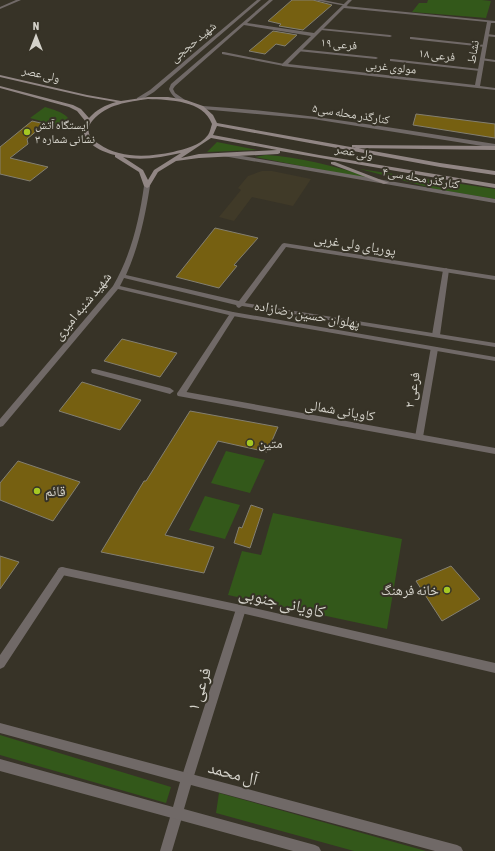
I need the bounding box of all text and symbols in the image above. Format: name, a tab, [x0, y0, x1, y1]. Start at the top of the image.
north arrow	[16, 16, 56, 56]
street label: شهید حججی	[167, 19, 219, 66]
text: N	[33, 20, 39, 32]
street label: فرعی ۱۹	[320, 35, 358, 53]
street label: نشاط	[464, 39, 482, 65]
street label: فرعی ۱۸	[418, 46, 456, 64]
street label: مولوی غربی	[365, 57, 417, 77]
street label: ولی عصر	[20, 63, 61, 85]
street label: کنارگذر محله سی۵	[311, 101, 391, 127]
place label: ایستگاه آتش نشانی شماره ۳	[35, 118, 95, 146]
marker: ایستگاه آتش نشانی شماره ۳	[22, 127, 32, 137]
street label: ولی عصر	[333, 142, 374, 162]
street label: کنارگذر محله سی۴	[381, 164, 461, 192]
street label: پوریای ولی غربی	[313, 230, 397, 260]
street label: شهید شنبه امیری	[50, 269, 115, 344]
street label: پهلوان حسین رضازاده	[253, 297, 361, 332]
street label: فرعی ۲	[401, 371, 424, 410]
street label: کاویانی شمالی	[304, 396, 376, 425]
place label: متین	[258, 435, 283, 452]
marker: متین	[245, 438, 255, 448]
place label: قائم	[45, 483, 66, 501]
marker: قائم	[32, 486, 42, 496]
street label: کاویانی جنوبی	[237, 582, 327, 623]
place label: خانه فرهنگ	[381, 582, 439, 599]
marker: خانه فرهنگ	[442, 585, 452, 595]
street label: فرعی ۱	[183, 665, 216, 713]
street label: آل محمد	[206, 757, 261, 790]

